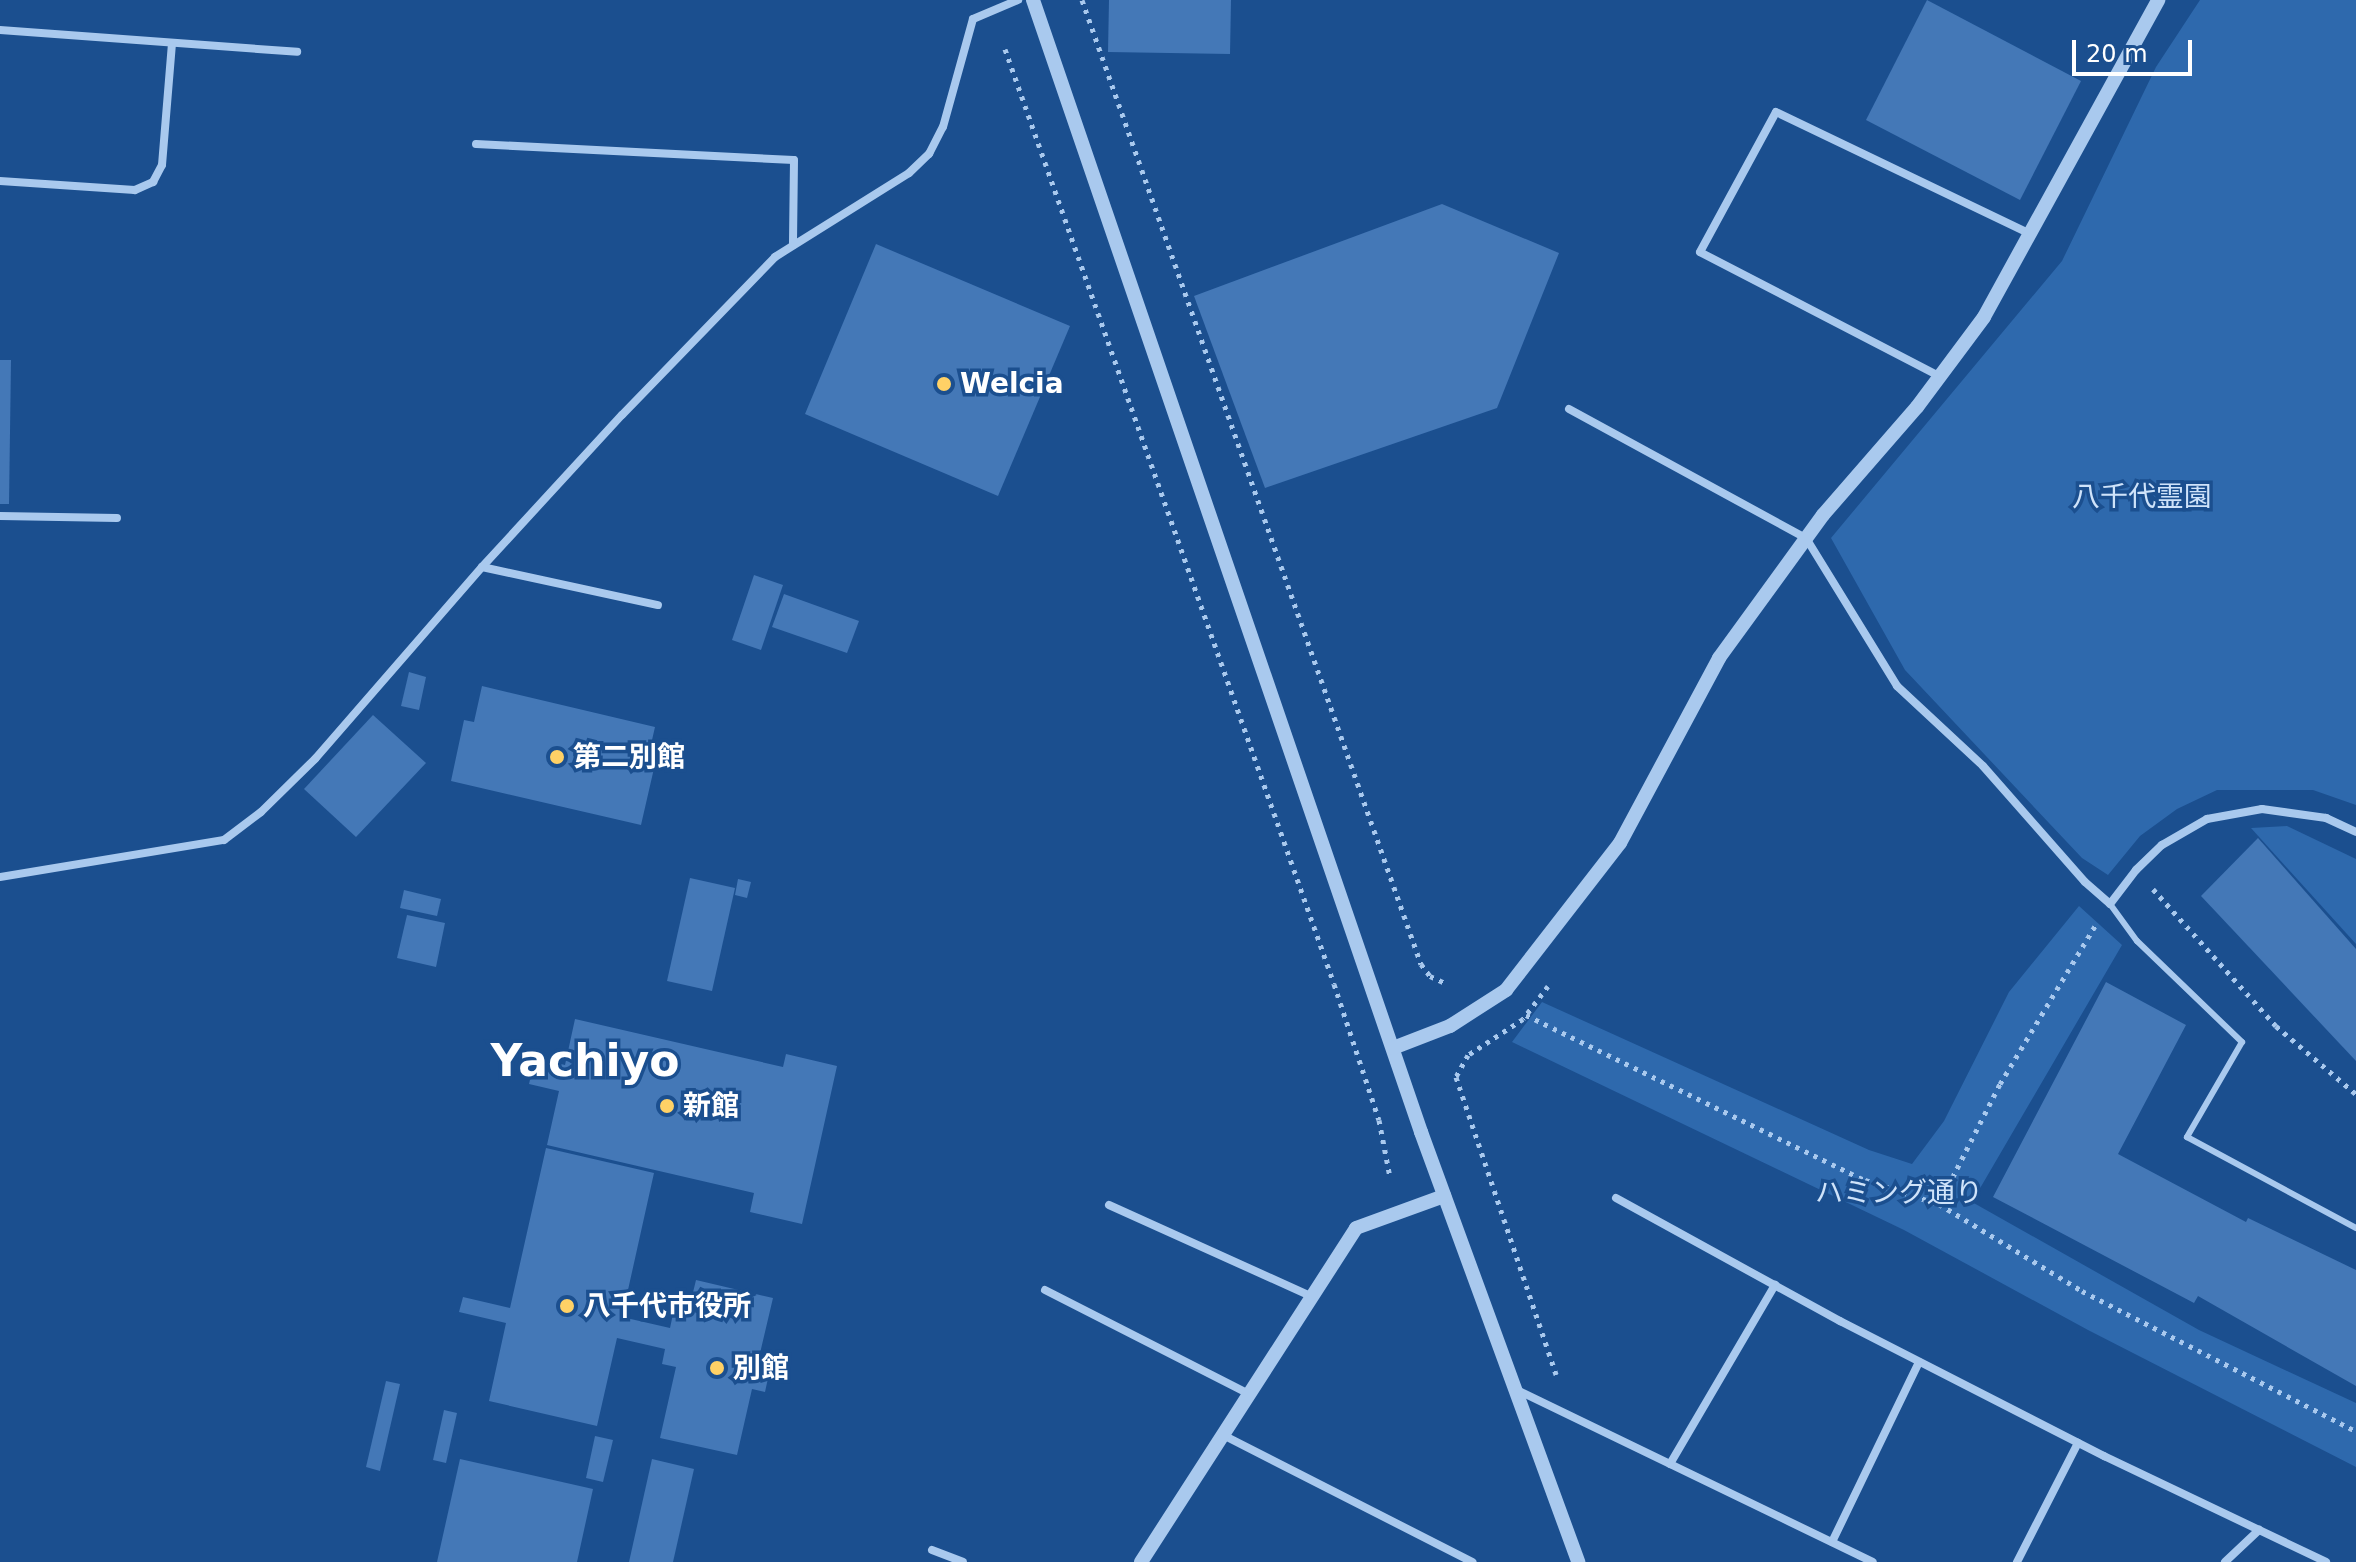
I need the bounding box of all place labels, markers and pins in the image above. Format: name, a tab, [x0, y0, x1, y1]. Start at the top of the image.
place label: Welcia	[960, 367, 1064, 401]
marker: Welcia	[935, 375, 953, 393]
place label: 第二別館	[573, 740, 685, 774]
marker: 第二別館	[548, 748, 566, 766]
place label: 新館	[683, 1089, 739, 1123]
marker: 新館	[658, 1097, 676, 1115]
place label: 八千代市役所	[583, 1289, 751, 1323]
marker: 八千代市役所	[558, 1297, 576, 1315]
place label: 別館	[733, 1351, 789, 1385]
marker: 別館	[708, 1359, 726, 1377]

